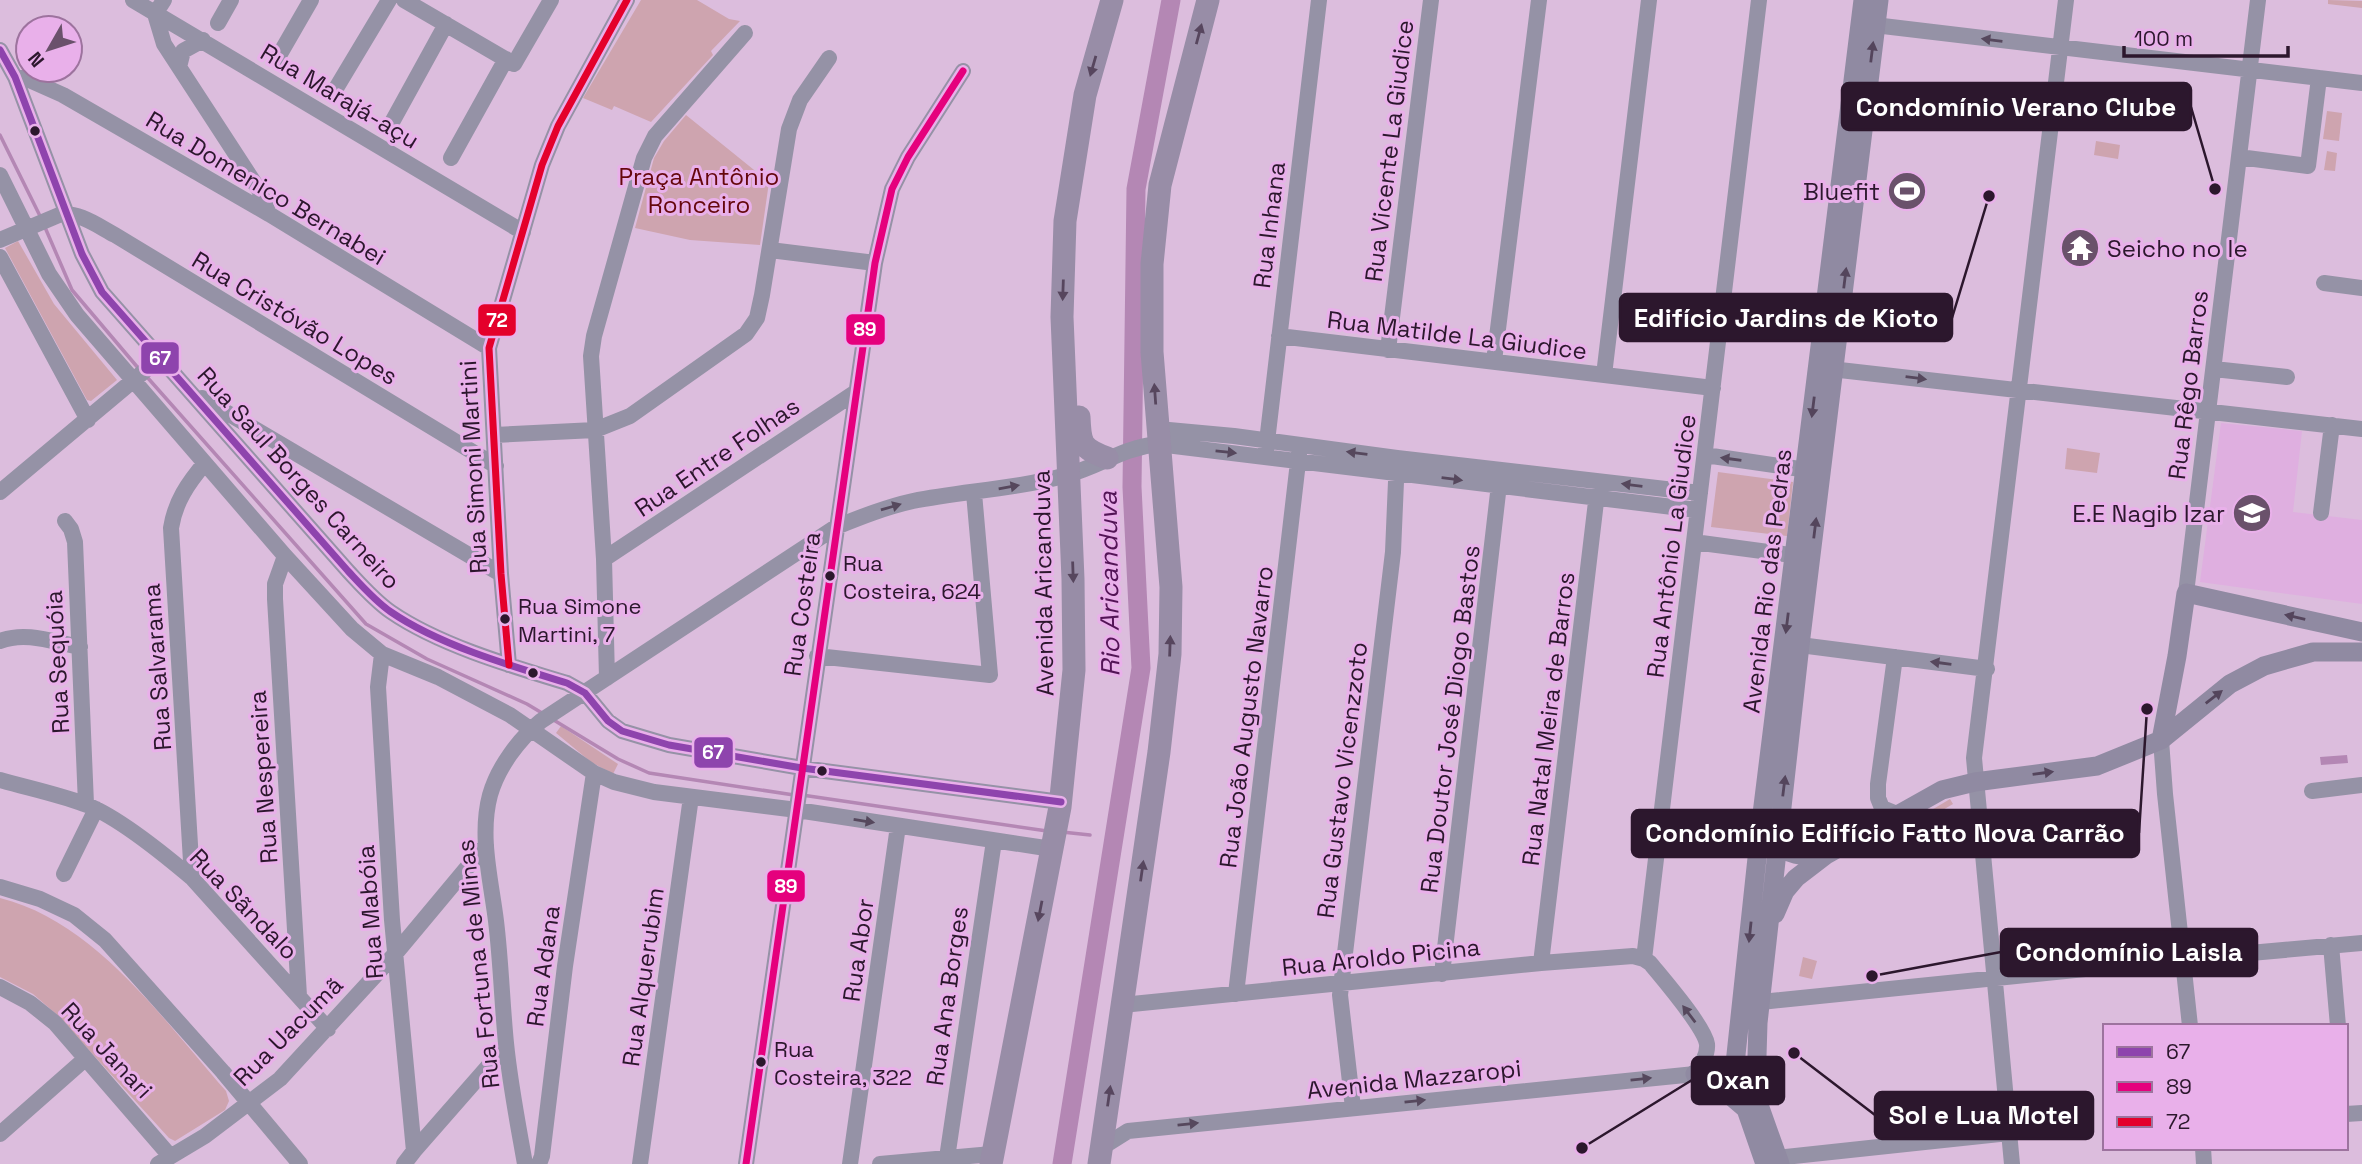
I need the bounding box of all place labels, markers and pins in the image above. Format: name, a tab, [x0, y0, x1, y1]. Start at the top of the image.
callout: Condomínio Verano Clube	[1842, 83, 2191, 130]
unlabelled marker	[28, 124, 42, 138]
sports icon: Bluefit	[1886, 170, 1928, 212]
place label: Bluefit	[1803, 176, 1880, 207]
temple icon: Seicho no Ie	[2059, 227, 2101, 269]
place label: Seicho no Ie	[2107, 233, 2248, 264]
callout: Edifício Jardins de Kioto	[1620, 294, 1952, 341]
school or university icon: E.E Nagib Izar	[2231, 492, 2273, 534]
place label: E.E Nagib Izar	[2072, 498, 2225, 529]
place label: Rua Costeira, 624	[843, 549, 981, 605]
marker: Rua Costeira, 624	[823, 569, 837, 583]
place label: Rua Simone Martini, 7	[518, 592, 642, 648]
marker: Rua Simone Martini, 7	[498, 612, 512, 626]
unlabelled marker	[526, 666, 540, 680]
unlabelled marker	[815, 764, 829, 778]
callout: Condomínio Edifício Fatto Nova Carrão	[1632, 810, 2139, 857]
callout: Condomínio Laisla	[2001, 929, 2257, 976]
place label: Rua Costeira, 322	[774, 1035, 912, 1091]
marker: Rua Costeira, 322	[754, 1055, 768, 1069]
callout: Oxan	[1692, 1057, 1784, 1104]
callout: Sol e Lua Motel	[1875, 1092, 2093, 1139]

